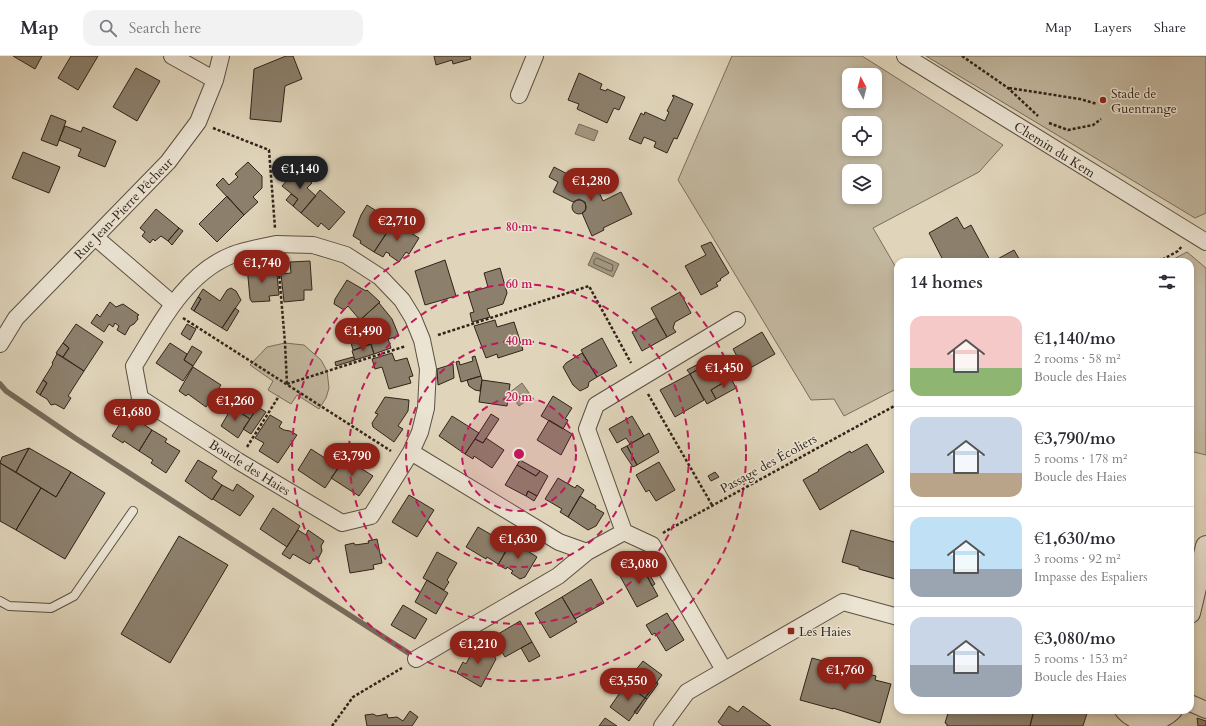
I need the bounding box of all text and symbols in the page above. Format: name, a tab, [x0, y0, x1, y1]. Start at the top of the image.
search box	[83, 10, 363, 46]
text: Map	[20, 15, 59, 41]
icon: search	[97, 17, 119, 39]
text: Search here	[129, 18, 201, 38]
text: Map	[1045, 18, 1072, 37]
text: Layers	[1094, 18, 1132, 37]
text: Share	[1154, 18, 1186, 37]
north arrow	[842, 68, 882, 108]
map controls	[842, 68, 882, 204]
place label: Stade de Guentrange	[1111, 85, 1177, 118]
marker: Stade de Guentrange	[1098, 95, 1108, 105]
button: locate	[842, 116, 882, 156]
street label: Chemin du Kem	[1010, 118, 1099, 182]
street label: Rue Jean-Pierre Pêcheur	[70, 154, 177, 264]
pin: €1,140	[267, 156, 333, 190]
text: €1,140	[281, 160, 319, 178]
button: layers	[842, 164, 882, 204]
pin: €1,280	[558, 168, 624, 202]
text: €1,280	[572, 172, 610, 190]
pin: €2,710	[364, 208, 430, 242]
text: €2,710	[378, 212, 416, 230]
text: 80 m	[506, 219, 533, 235]
pin: €1,740	[229, 250, 295, 284]
text: €1,740	[243, 254, 281, 272]
text: 14 homes	[910, 271, 983, 294]
icon: filters	[1156, 271, 1178, 293]
text: 60 m	[506, 276, 533, 292]
pin: €1,490	[330, 318, 396, 352]
text: €1,490	[344, 322, 382, 340]
text: €1,140/mo	[1034, 327, 1116, 350]
icon: home	[942, 332, 990, 380]
text: 40 m	[506, 333, 533, 349]
text: 2 rooms · 58 m²	[1034, 350, 1121, 368]
pin: €1,450	[691, 355, 757, 389]
text: €1,450	[705, 359, 743, 377]
text: Boucle des Haies	[1034, 368, 1127, 386]
pin: €1,260	[202, 388, 268, 422]
text: 20 m	[506, 389, 533, 405]
text: €1,260	[216, 392, 254, 410]
pin: €1,680	[99, 399, 165, 433]
text: €1,680	[113, 403, 151, 421]
text: €3,790/mo	[1034, 427, 1116, 450]
street label: Passage des Écoliers	[717, 430, 820, 498]
icon: home	[942, 433, 990, 481]
street label: Boucle des Haies	[205, 436, 294, 500]
pin: €3,790	[319, 443, 385, 477]
text: €3,790	[333, 447, 371, 465]
centre of rings	[512, 447, 526, 461]
text: 5 rooms · 178 m²	[1034, 450, 1127, 468]
text: Boucle des Haies	[1034, 468, 1127, 486]
pin: €1,630	[485, 526, 551, 560]
text: €1,630/mo	[1034, 527, 1116, 550]
text: €1,630	[499, 530, 537, 548]
icon: home	[942, 533, 990, 581]
text: 3 rooms · 92 m²	[1034, 550, 1121, 568]
pin: €3,080	[606, 551, 672, 585]
text: €3,080	[620, 555, 658, 573]
text: Impasse des Espaliers	[1034, 568, 1148, 586]
place label: Les Haies	[799, 623, 851, 641]
marker: Les Haies	[786, 626, 796, 636]
text: €3,080/mo	[1034, 627, 1116, 650]
pin: €1,210	[445, 631, 511, 665]
icon: home	[942, 633, 990, 681]
text: €1,210	[459, 635, 497, 653]
text: 5 rooms · 153 m²	[1034, 650, 1127, 668]
pin: €1,760	[812, 657, 878, 691]
text: €1,760	[826, 661, 864, 679]
pin: €3,550	[595, 668, 661, 702]
text: Boucle des Haies	[1034, 668, 1127, 686]
text: €3,550	[609, 672, 647, 690]

